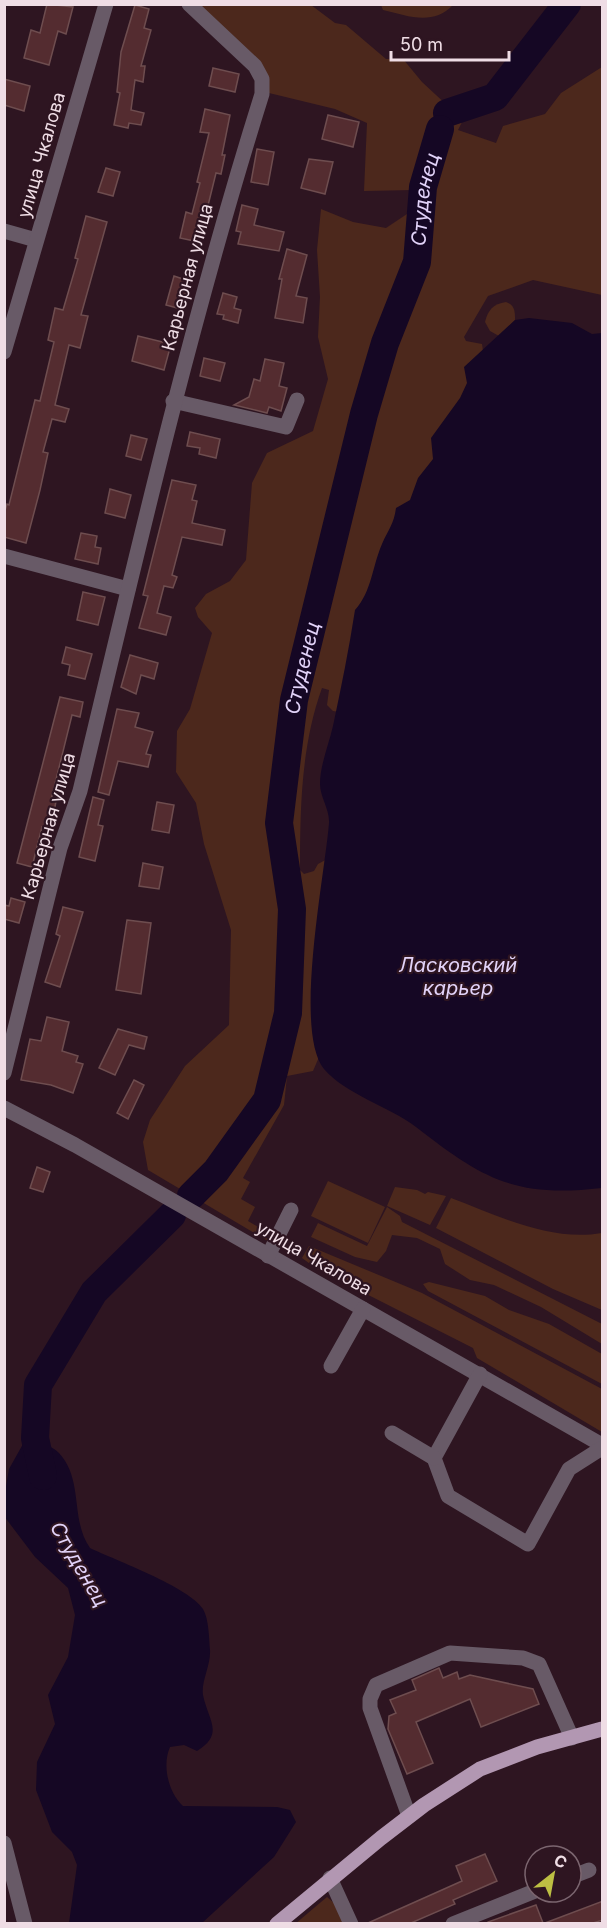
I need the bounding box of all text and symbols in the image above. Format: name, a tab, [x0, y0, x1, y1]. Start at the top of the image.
scale bar	[391, 24, 510, 62]
text: 50 m	[400, 34, 443, 55]
street label: улица Чкалова	[13, 90, 69, 220]
water label: Студенец	[406, 150, 444, 247]
street label: Карьерная улица	[157, 201, 217, 353]
water label: Студенец	[280, 620, 325, 716]
street label: Карьерная улица	[17, 750, 79, 902]
water label: Ласковский карьер	[399, 953, 517, 1000]
street label: улица Чкалова	[252, 1216, 376, 1300]
water label: Студенец	[45, 1517, 113, 1611]
north arrow	[523, 1844, 583, 1904]
text: С	[550, 1850, 571, 1873]

